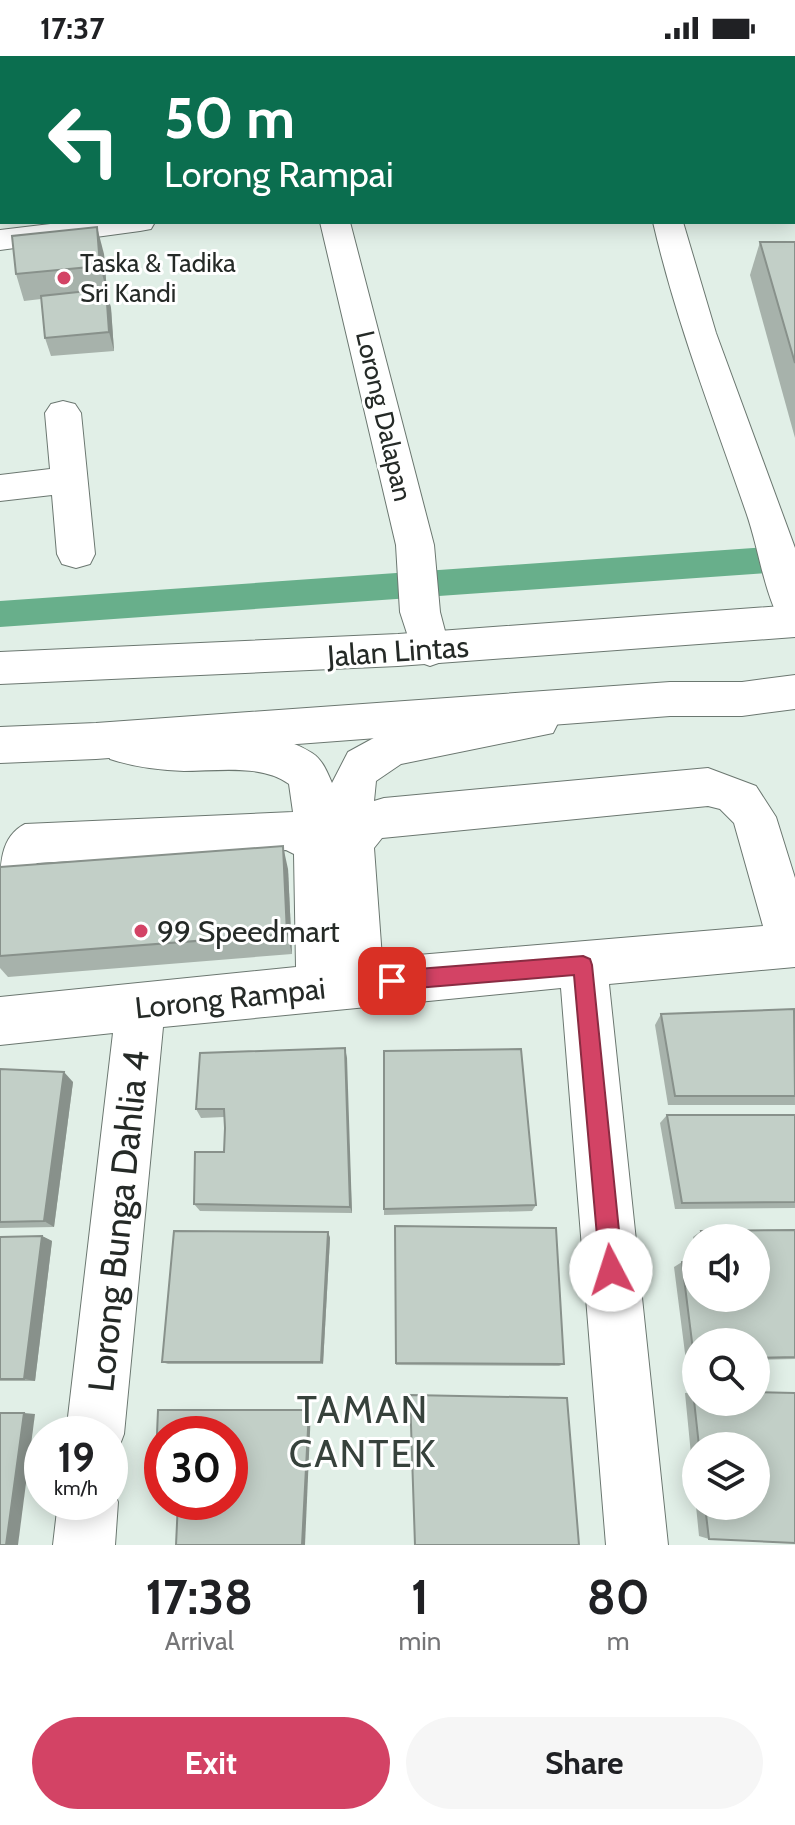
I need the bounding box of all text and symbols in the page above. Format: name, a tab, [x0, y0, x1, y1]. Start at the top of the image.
text: 17:37	[40, 10, 105, 47]
text: 50 m	[164, 84, 295, 152]
icon: left	[32, 88, 136, 192]
text: Lorong Rampai	[164, 152, 394, 196]
place label: Taska & Tadika Sri Kandi	[80, 247, 236, 309]
marker: Taska & Tadika Sri Kandi	[55, 269, 73, 287]
street label: Lorong Dalapan	[349, 328, 419, 504]
street label: Jalan Lintas	[325, 628, 470, 674]
place label: 99 Speedmart	[157, 913, 340, 950]
marker: 99 Speedmart	[132, 922, 150, 940]
pin	[358, 947, 426, 1015]
icon: arrive	[370, 959, 414, 1003]
street label: Lorong Rampai	[133, 970, 327, 1026]
street label: Lorong Bunga Dahlia 4	[78, 1048, 158, 1394]
map controls	[682, 1224, 770, 1520]
button: sound	[682, 1224, 770, 1312]
position arrow	[569, 1228, 653, 1312]
button: search	[682, 1328, 770, 1416]
district label: TAMAN CANTEK	[289, 1386, 437, 1477]
speed limit sign: 30	[144, 1416, 248, 1520]
button: layers	[682, 1432, 770, 1520]
text: 19	[57, 1433, 95, 1482]
text: km/h	[54, 1476, 98, 1500]
text: 17:38	[145, 1568, 253, 1626]
text: 1	[411, 1568, 429, 1626]
text: 80	[587, 1568, 650, 1626]
text: Arrival	[165, 1625, 234, 1657]
text: min	[398, 1625, 441, 1657]
text: m	[607, 1625, 630, 1657]
button: Exit	[32, 1717, 390, 1809]
button: Share	[406, 1717, 763, 1809]

